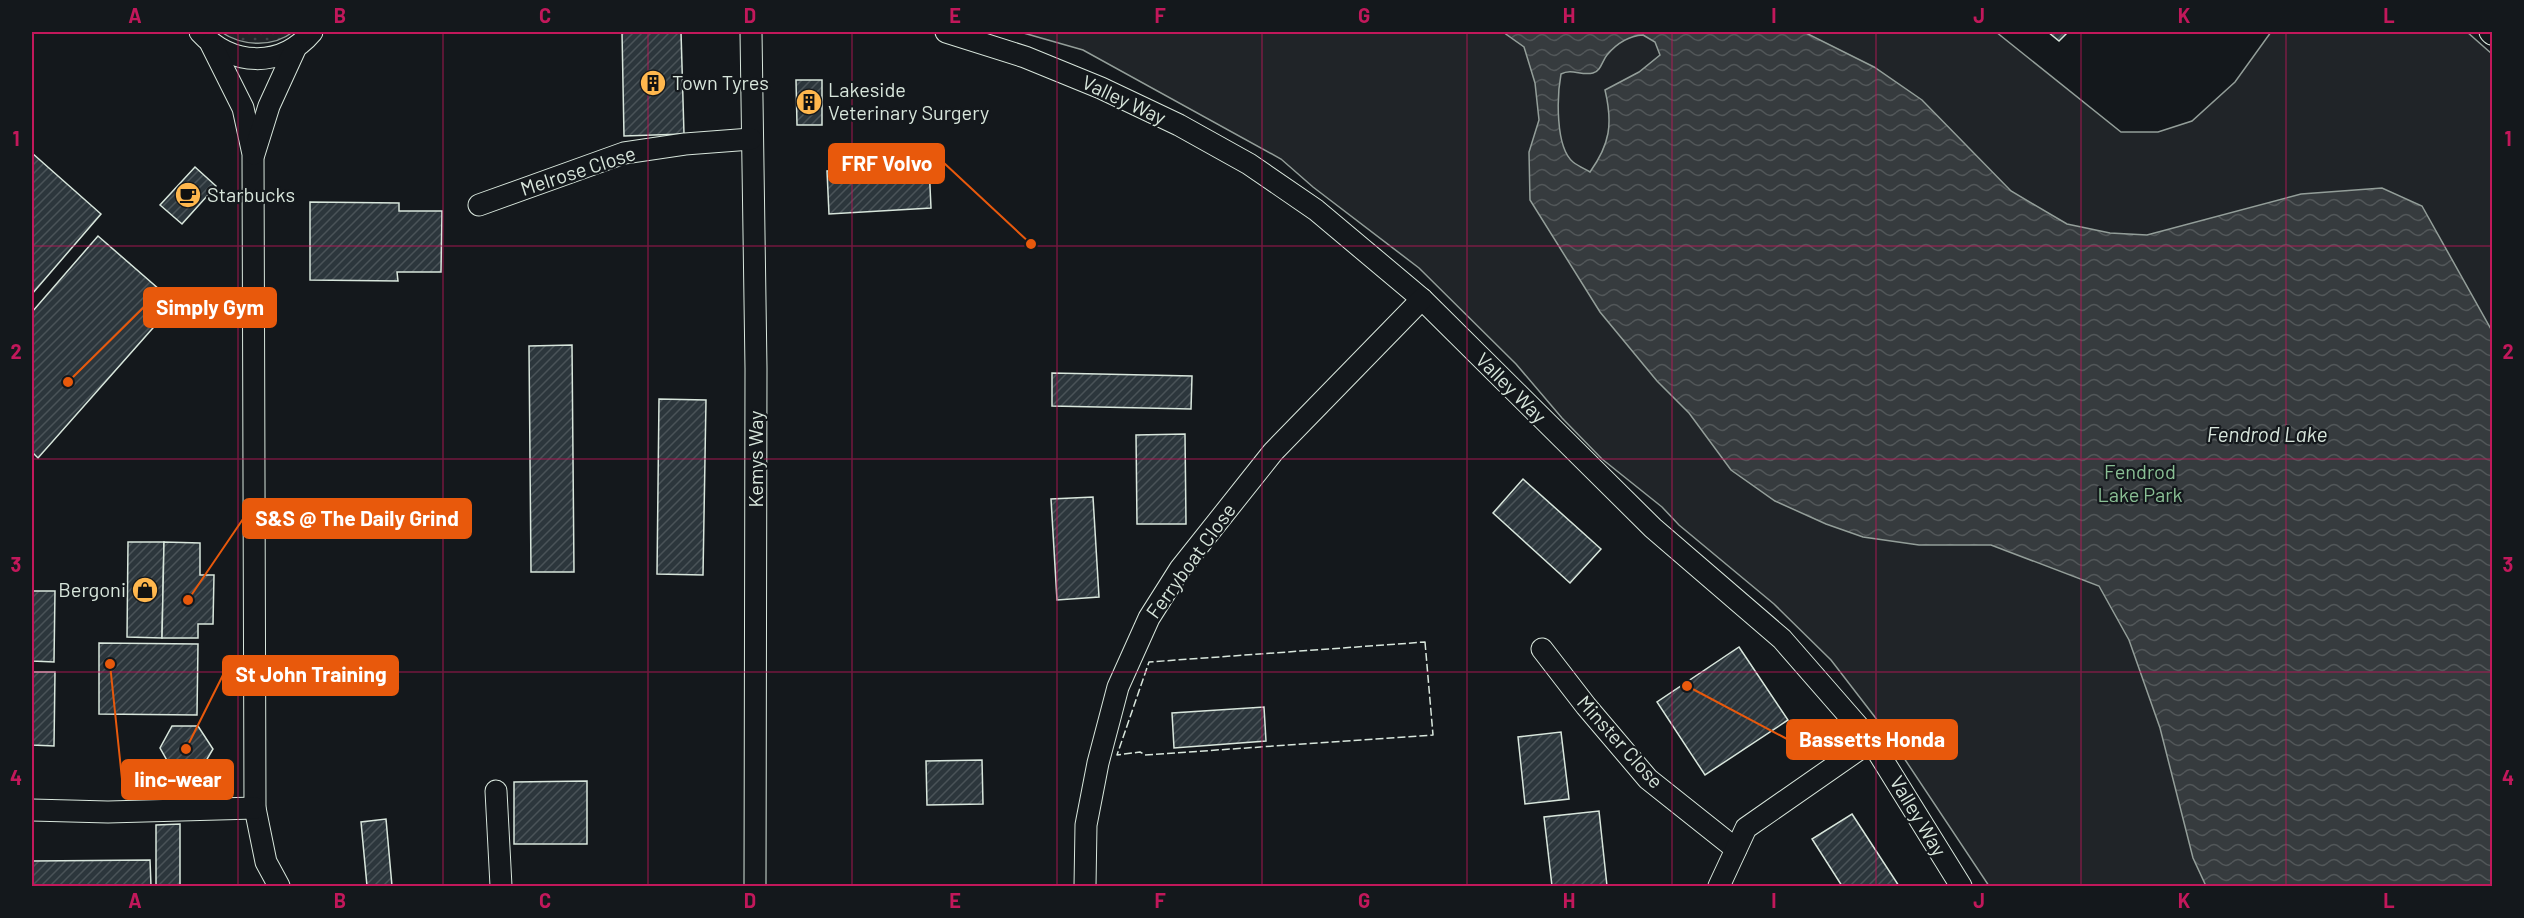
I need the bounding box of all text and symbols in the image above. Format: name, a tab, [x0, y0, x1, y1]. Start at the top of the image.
text: A	[128, 3, 142, 27]
text: B	[334, 3, 346, 27]
text: C	[539, 3, 551, 27]
text: D	[744, 3, 756, 27]
text: E	[949, 3, 961, 27]
text: F	[1154, 3, 1166, 27]
text: G	[1358, 3, 1370, 27]
text: H	[1563, 3, 1575, 27]
text: I	[1771, 3, 1777, 27]
text: J	[1973, 3, 1985, 27]
text: K	[2178, 3, 2191, 27]
text: L	[2383, 3, 2395, 27]
building icon: Town Tyres	[638, 68, 668, 98]
street label: Valley Way	[1079, 69, 1170, 129]
place label: Town Tyres	[672, 70, 769, 94]
place label: Lakeside Veterinary Surgery	[828, 77, 989, 124]
building icon: Lakeside Veterinary Surgery	[794, 87, 824, 117]
text: 1	[12, 126, 20, 150]
text: 1	[2504, 126, 2512, 150]
street label: Melrose Close	[517, 140, 638, 200]
callout: FRF Volvo	[829, 144, 944, 183]
text: FRF Volvo	[841, 150, 933, 175]
cafe icon: Starbucks	[173, 180, 203, 210]
place label: Starbucks	[207, 182, 295, 206]
callout: Simply Gym	[144, 288, 276, 327]
text: Simply Gym	[156, 294, 264, 319]
text: 2	[10, 339, 22, 363]
text: 2	[2502, 339, 2514, 363]
street label: Valley Way	[1471, 347, 1552, 428]
street label: Kemys Way	[743, 410, 767, 508]
water label: Fendrod Lake	[2207, 421, 2327, 446]
park label: Fendrod Lake Park	[2097, 459, 2183, 506]
street label: Ferryboat Close	[1140, 498, 1240, 623]
callout: S&S @ The Daily Grind	[243, 499, 471, 538]
text: S&S @ The Daily Grind	[255, 505, 459, 530]
text: 3	[11, 552, 21, 576]
text: 3	[2503, 552, 2513, 576]
shop icon: Bergoni	[130, 575, 160, 605]
place label: Bergoni	[58, 577, 126, 601]
callout: St John Training	[223, 656, 398, 695]
text: St John Training	[235, 661, 387, 686]
street label: Minster Close	[1573, 690, 1669, 793]
callout: Bassetts Honda	[1787, 720, 1957, 759]
text: Bassetts Honda	[1799, 726, 1945, 751]
callout: linc-wear	[122, 760, 233, 799]
text: 4	[10, 765, 22, 789]
text: 4	[2502, 765, 2514, 789]
text: linc-wear	[134, 766, 222, 791]
street label: Valley Way	[1885, 771, 1952, 860]
text: A	[128, 888, 142, 912]
text: B	[334, 888, 346, 912]
text: C	[539, 888, 551, 912]
text: D	[744, 888, 756, 912]
text: E	[949, 888, 961, 912]
text: F	[1154, 888, 1166, 912]
text: G	[1358, 888, 1370, 912]
text: H	[1563, 888, 1575, 912]
text: I	[1771, 888, 1777, 912]
text: J	[1973, 888, 1985, 912]
text: K	[2178, 888, 2191, 912]
text: L	[2383, 888, 2395, 912]

